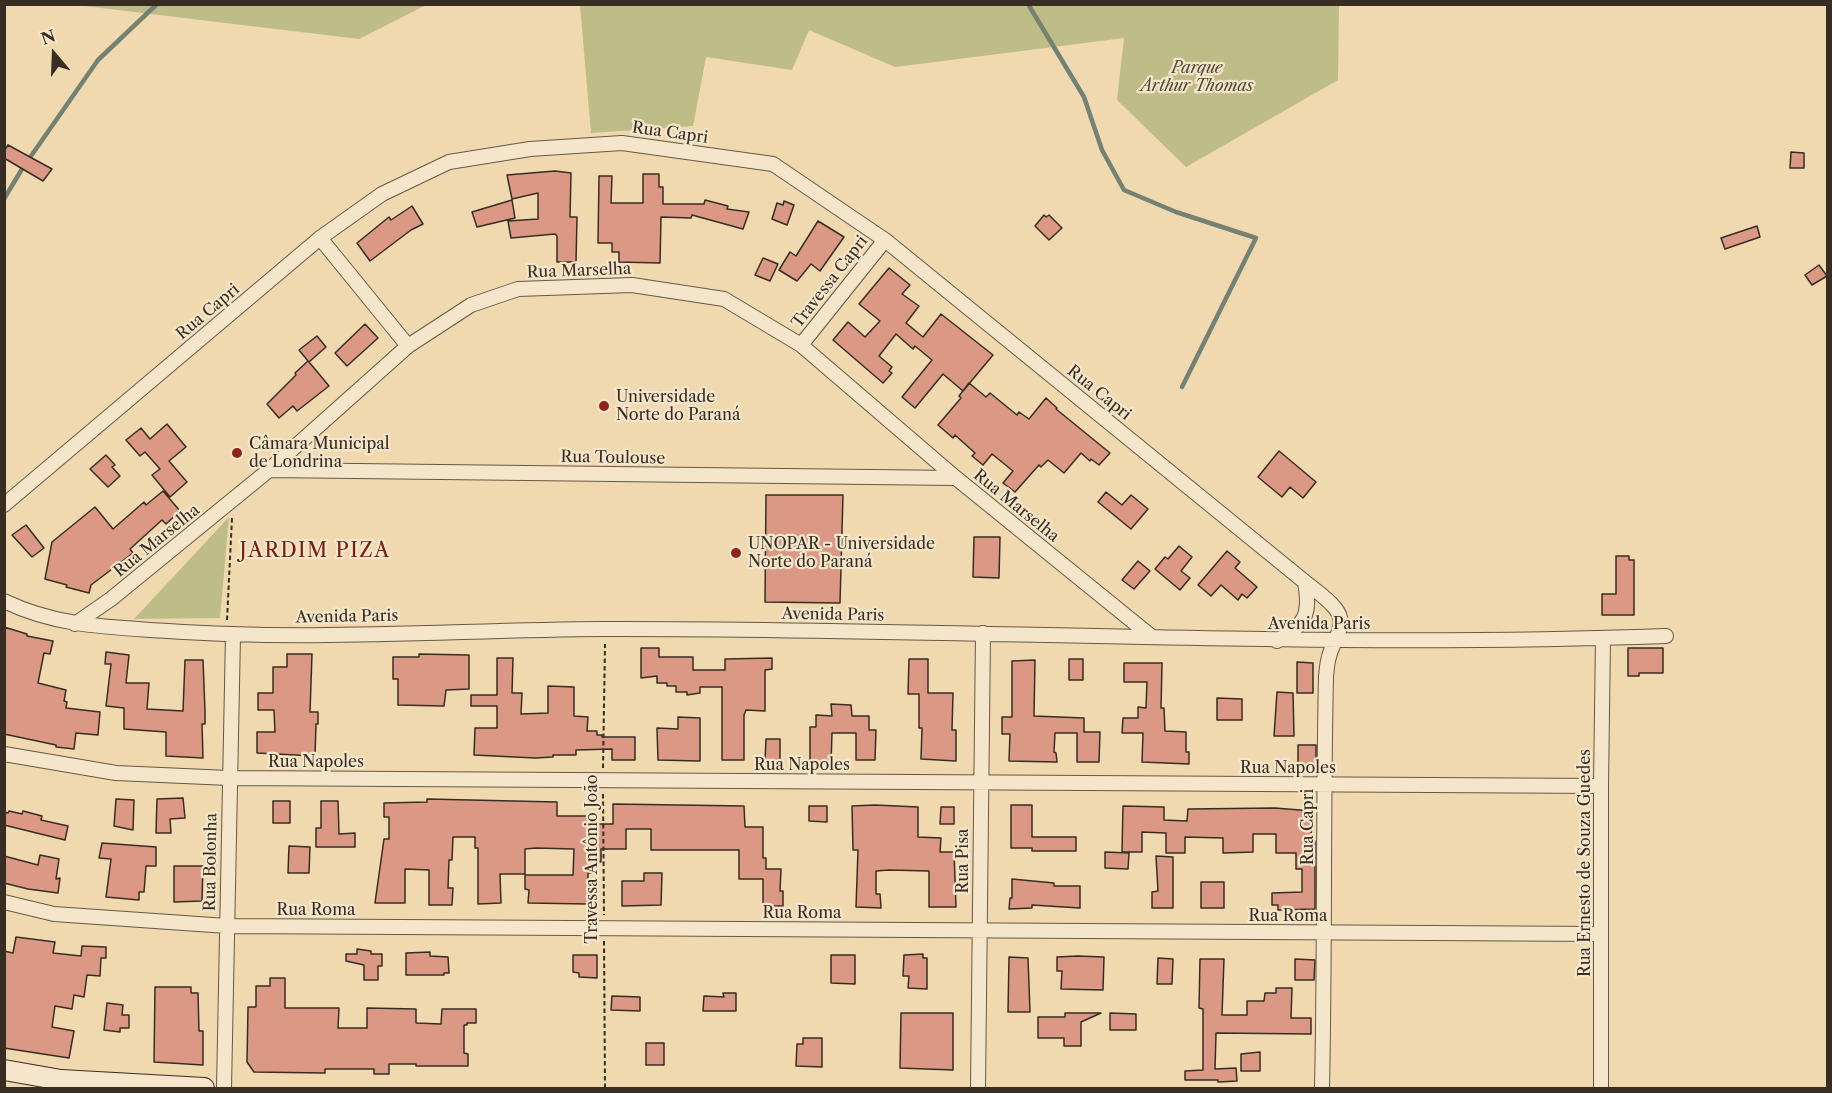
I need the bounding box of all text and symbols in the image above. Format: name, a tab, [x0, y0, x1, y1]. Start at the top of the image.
north arrow	[24, 24, 84, 84]
text: N	[38, 25, 58, 49]
park label: Parque Arthur Thomas	[1140, 58, 1254, 96]
street label: Rua Capri	[631, 118, 709, 148]
street label: Travessa Capri	[788, 232, 872, 332]
street label: Rua Marselha	[526, 260, 632, 282]
street label: Rua Capri	[173, 280, 243, 344]
street label: Rua Capri	[1063, 361, 1135, 425]
place label: Universidade Norte do Paraná	[616, 387, 740, 425]
marker: Universidade Norte do Paraná	[597, 399, 611, 413]
place label: Câmara Municipal de Londrina	[249, 434, 389, 472]
marker: Câmara Municipal de Londrina	[230, 446, 244, 460]
street label: Rua Toulouse	[560, 447, 666, 469]
street label: Rua Marselha	[969, 466, 1063, 546]
street label: Rua Marselha	[110, 501, 204, 581]
place label: UNOPAR - Universidade Norte do Paraná	[748, 534, 935, 572]
district label: JARDIM PIZA	[239, 539, 391, 563]
marker: UNOPAR - Universidade Norte do Paraná	[729, 546, 743, 560]
street label: Avenida Paris	[781, 605, 885, 625]
street label: Avenida Paris	[295, 607, 399, 627]
street label: Avenida Paris	[1268, 614, 1370, 634]
street label: Rua Ernesto de Souza Guedes	[1575, 749, 1595, 977]
street label: Rua Napoles	[268, 752, 364, 772]
street label: Rua Napoles	[754, 755, 850, 775]
street label: Rua Napoles	[1240, 758, 1336, 778]
street label: Travessa Antônio João	[582, 774, 602, 944]
street label: Rua Capri	[1298, 789, 1318, 865]
street label: Rua Bolonha	[201, 813, 221, 911]
street label: Rua Pisa	[953, 828, 973, 894]
street label: Rua Roma	[277, 900, 355, 920]
street label: Rua Roma	[763, 903, 841, 923]
street label: Rua Roma	[1249, 906, 1327, 926]

